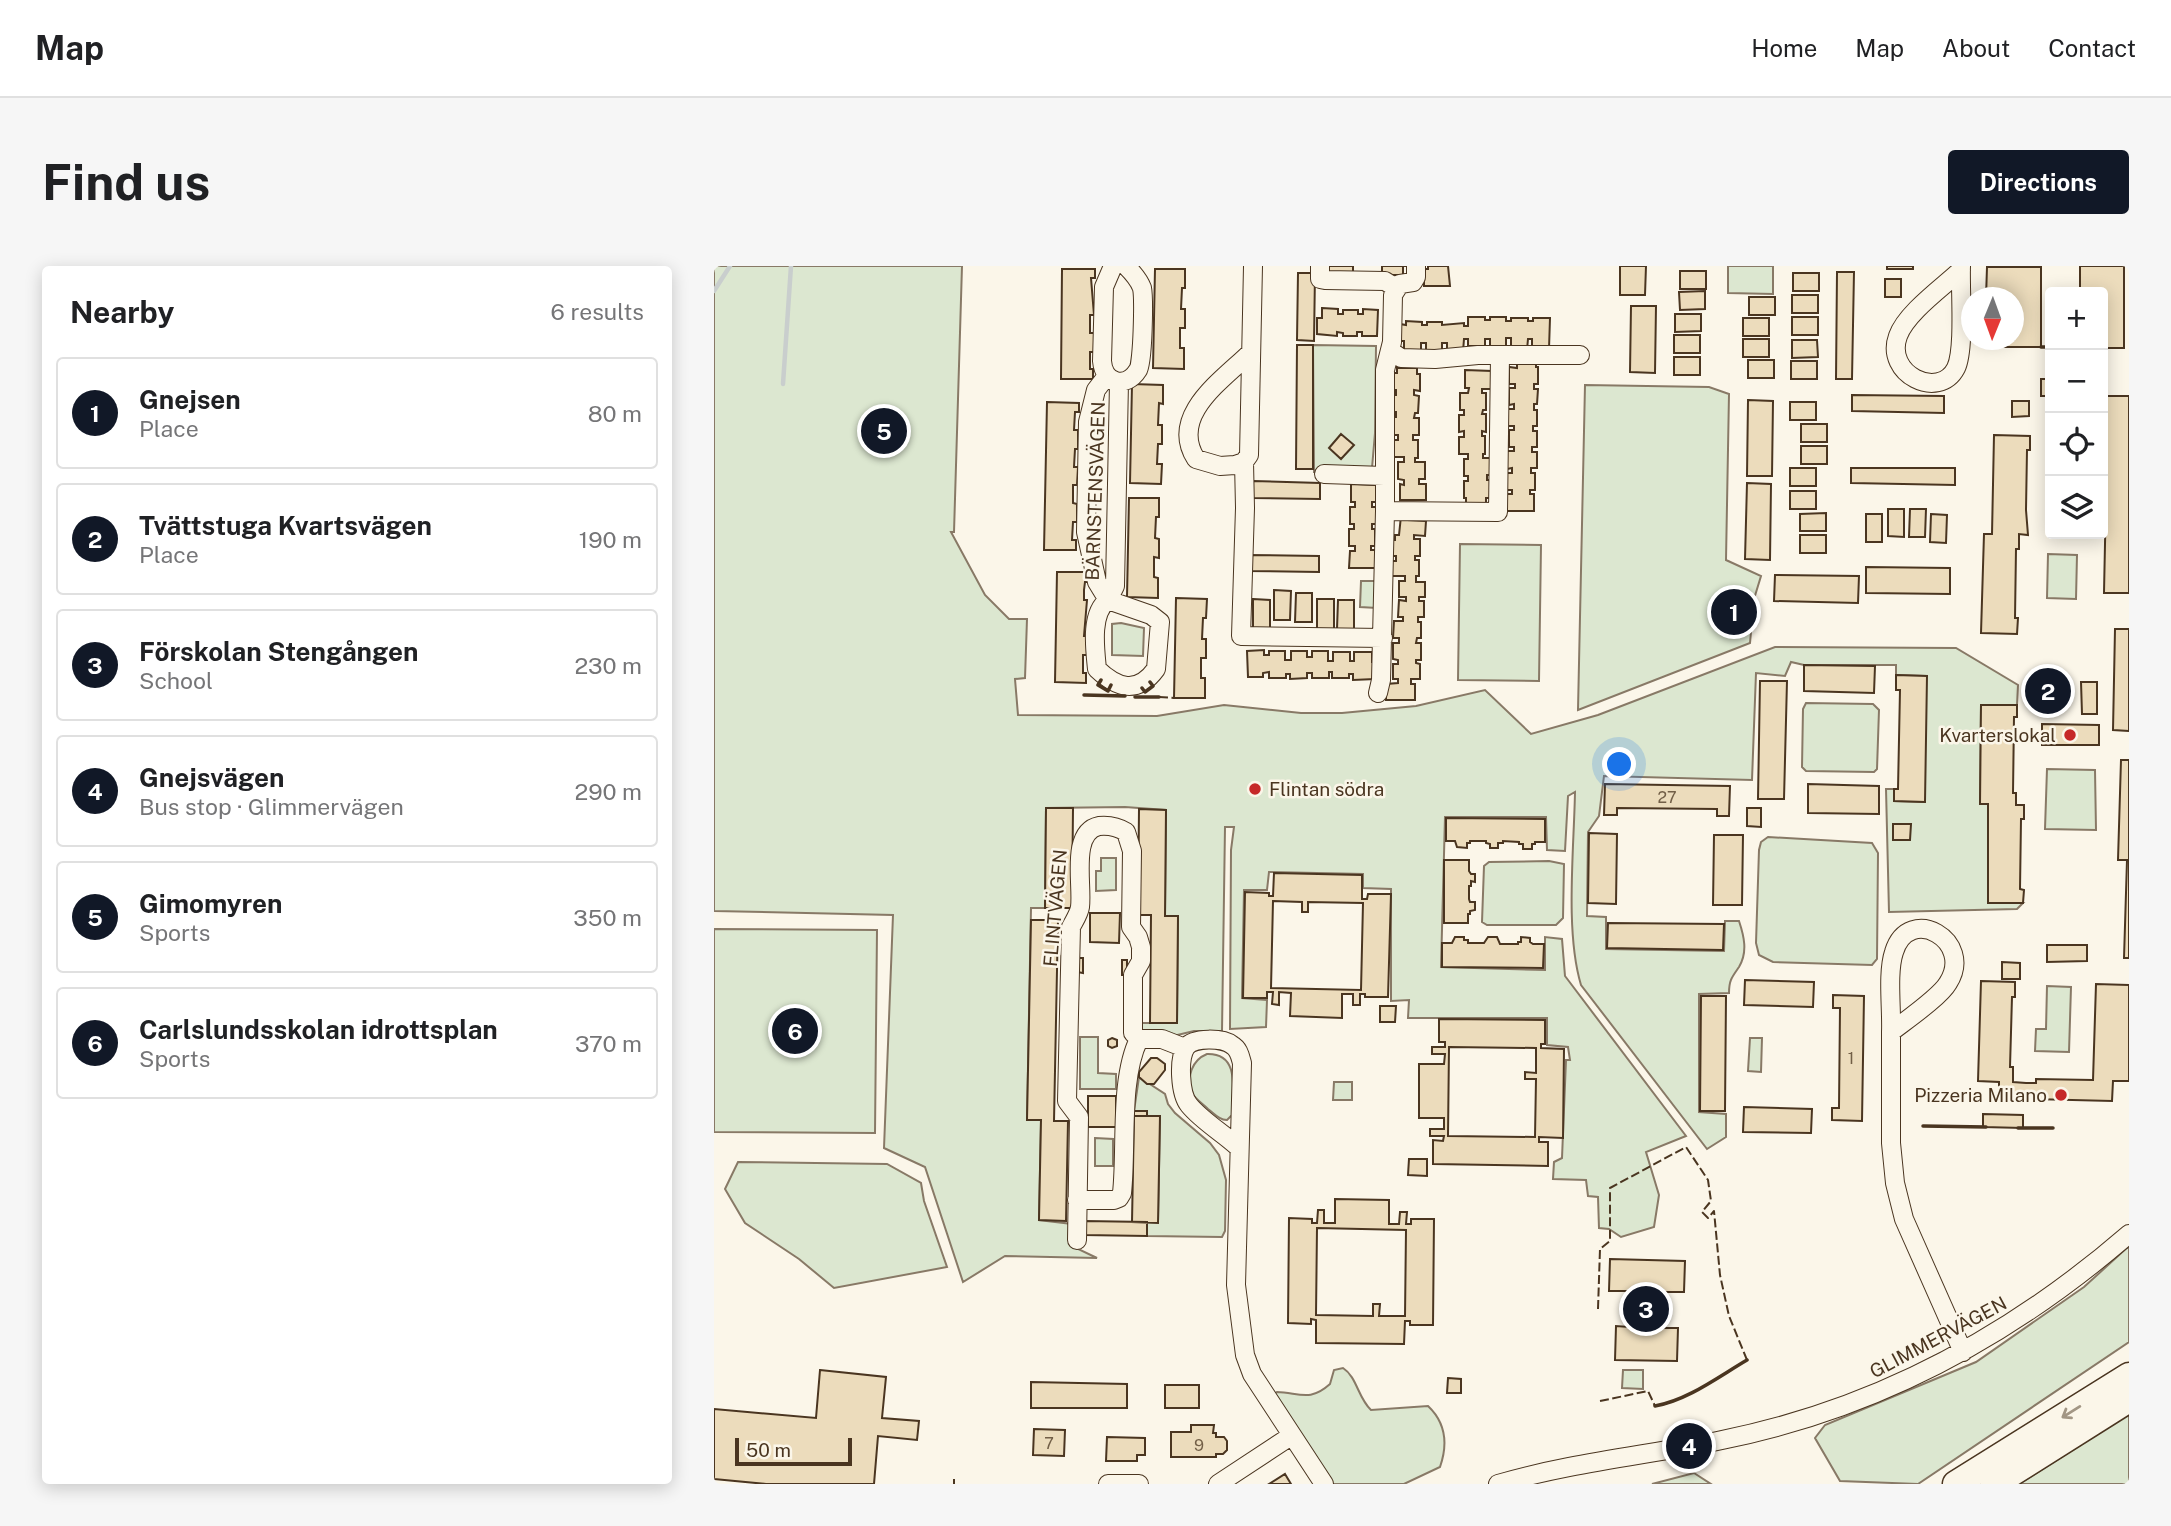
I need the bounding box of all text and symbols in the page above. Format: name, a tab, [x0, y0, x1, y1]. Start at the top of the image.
text: Map	[35, 29, 104, 67]
text: Home	[1751, 34, 1817, 62]
text: Map	[1855, 34, 1904, 62]
text: About	[1942, 34, 2010, 62]
text: Contact	[2048, 34, 2136, 62]
button: Directions	[1948, 150, 2129, 214]
text: Find us	[42, 153, 210, 211]
north arrow	[1961, 287, 2024, 350]
map controls	[2045, 287, 2108, 539]
button: +	[2045, 287, 2108, 350]
text: Nearby	[70, 294, 174, 330]
text: 6 results	[551, 298, 644, 325]
button: −	[2045, 350, 2108, 413]
text: Gnejsen	[139, 384, 241, 415]
text: 1	[90, 400, 100, 427]
text: 80 m	[588, 400, 642, 427]
street label: BÄRNSTENSVÄGEN	[1081, 401, 1109, 581]
pin: 5	[861, 405, 907, 457]
button: locate	[2045, 413, 2108, 476]
text: Place	[139, 415, 199, 442]
button: layers	[2045, 476, 2108, 539]
text: Tvättstuga Kvartsvägen	[139, 510, 432, 541]
text: 2	[88, 526, 102, 553]
text: 190 m	[579, 526, 642, 553]
text: Place	[139, 541, 199, 568]
pin: 1	[1711, 586, 1757, 638]
text: Förskolan Stengången	[139, 636, 418, 667]
text: 3	[87, 652, 103, 679]
text: 230 m	[574, 652, 642, 679]
pin: 2	[2025, 665, 2071, 717]
text: School	[139, 667, 213, 694]
place label: Kvarterslokal	[1939, 724, 2056, 746]
marker: Kvarterslokal	[2062, 727, 2078, 743]
your location	[1602, 747, 1636, 781]
text: Gnejsvägen	[139, 762, 284, 793]
text: 4	[87, 778, 103, 805]
text: 290 m	[575, 778, 642, 805]
place label: Flintan södra	[1269, 778, 1384, 800]
marker: Flintan södra	[1247, 781, 1263, 797]
house number: 27	[1657, 788, 1677, 807]
text: Bus stop · Glimmervägen	[139, 793, 404, 820]
street label: FLINTVÄGEN	[1039, 848, 1071, 968]
text: Gimomyren	[139, 888, 283, 919]
text: 5	[87, 904, 103, 931]
text: 350 m	[573, 904, 642, 931]
text: Sports	[139, 919, 210, 946]
pin: 6	[772, 1005, 818, 1057]
text: Carlslundsskolan idrottsplan	[139, 1014, 498, 1045]
text: 6	[87, 1030, 103, 1057]
text: 370 m	[575, 1030, 642, 1057]
text: Sports	[139, 1045, 210, 1072]
house number: 1	[1848, 1049, 1854, 1068]
place label: Pizzeria Milano	[1914, 1084, 2047, 1106]
marker: Pizzeria Milano	[2053, 1087, 2069, 1103]
pin: 3	[1623, 1283, 1669, 1335]
street label: GLIMMERVÄGEN	[1866, 1292, 2010, 1382]
one-way arrow	[2062, 1405, 2081, 1420]
pin: 4	[1666, 1420, 1712, 1472]
house number: 7	[1044, 1434, 1054, 1453]
scale bar	[735, 1435, 852, 1467]
house number: 9	[1194, 1436, 1204, 1455]
text: 50 m	[746, 1439, 791, 1461]

